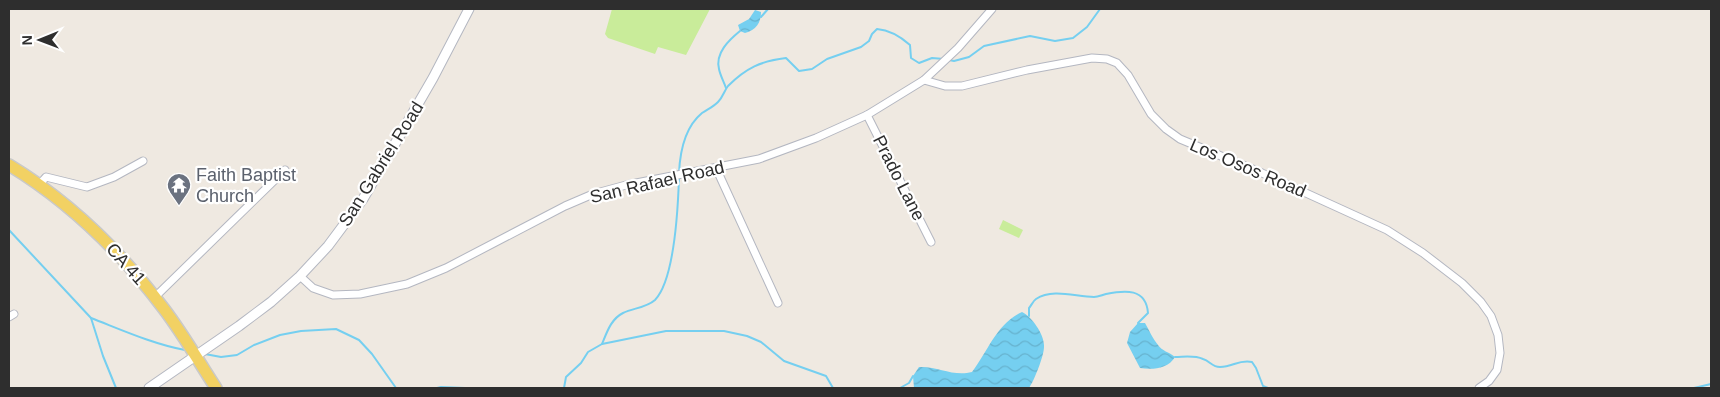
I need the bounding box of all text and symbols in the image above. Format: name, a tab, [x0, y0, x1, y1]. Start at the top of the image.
north arrow	[15, 15, 65, 65]
text: N	[19, 35, 35, 45]
street label: San Gabriel Road	[335, 98, 427, 230]
street label: Prado Lane	[869, 132, 929, 224]
street label: Los Osos Road	[1187, 135, 1309, 201]
street label: San Rafael Road	[588, 157, 726, 207]
place label: Faith Baptist Church	[196, 165, 296, 206]
temple icon: Faith Baptist Church	[166, 172, 192, 206]
street label: CA 41	[102, 239, 150, 289]

